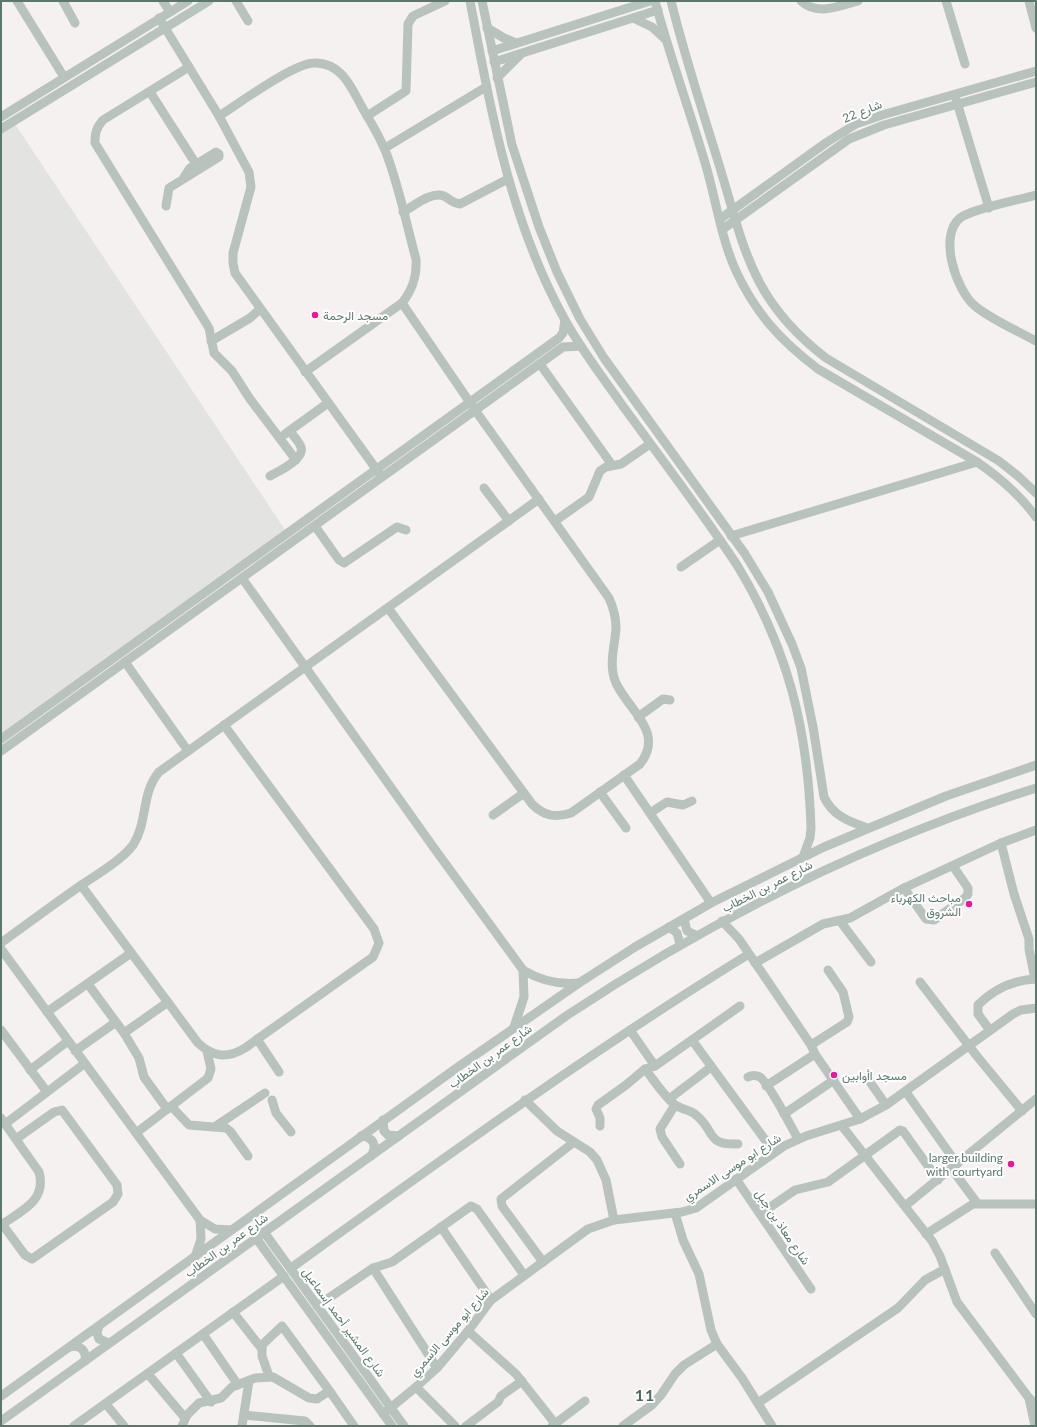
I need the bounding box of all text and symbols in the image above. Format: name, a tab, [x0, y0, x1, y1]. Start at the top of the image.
street label: شارع 22	[840, 96, 885, 128]
place label: مسجد الرحمة	[323, 308, 388, 324]
marker: مسجد الرحمة	[310, 310, 320, 320]
street label: شارع عمر بن الخطاب	[719, 857, 816, 917]
place label: مباحث الكهرباء الشروق	[891, 890, 961, 920]
marker: مباحث الكهرباء الشروق	[964, 899, 974, 909]
street label: شارع عمر بن الخطاب	[445, 1021, 536, 1093]
place label: مسجد اأوابين	[842, 1068, 907, 1084]
marker: مسجد اأوابين	[829, 1070, 839, 1080]
street label: شارع ابو موسى الاسمري	[681, 1130, 785, 1207]
place label: larger building with courtyard	[926, 1150, 1003, 1179]
marker: larger building with courtyard	[1006, 1159, 1016, 1169]
street label: شارع معاذ بن جبل	[751, 1186, 814, 1269]
street label: شارع عمر بن الخطاب	[181, 1210, 272, 1282]
street label: شارع المشير أحمد إسماعيل	[298, 1264, 389, 1381]
street label: شارع ابو موسى الاسمري	[406, 1284, 494, 1382]
district label: 11	[635, 1385, 655, 1404]

